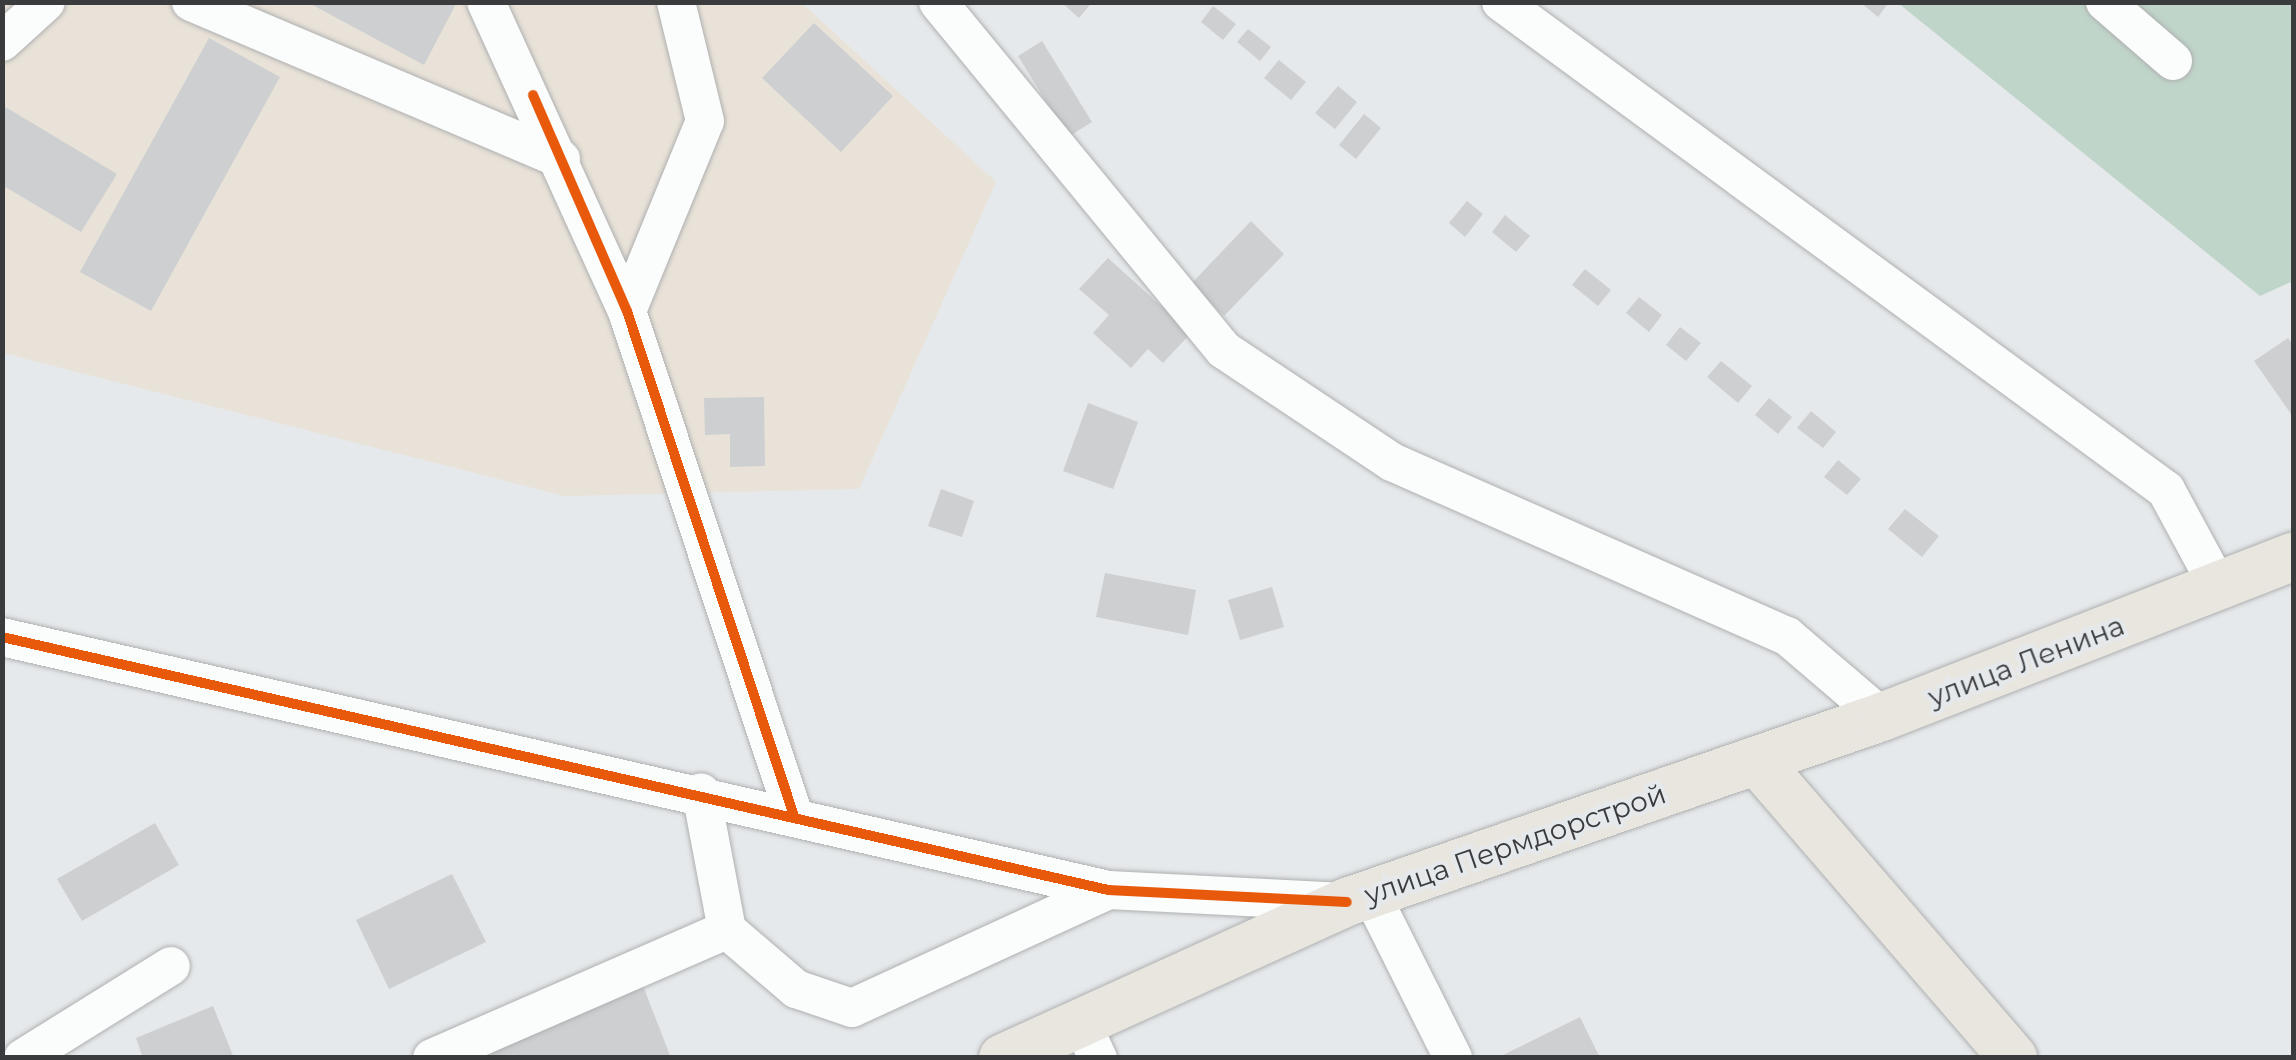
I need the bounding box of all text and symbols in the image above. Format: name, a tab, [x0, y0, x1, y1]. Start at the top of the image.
street label: улица Ленина	[1923, 608, 2129, 714]
street label: улица Пермдорстрой	[1360, 777, 1670, 911]

